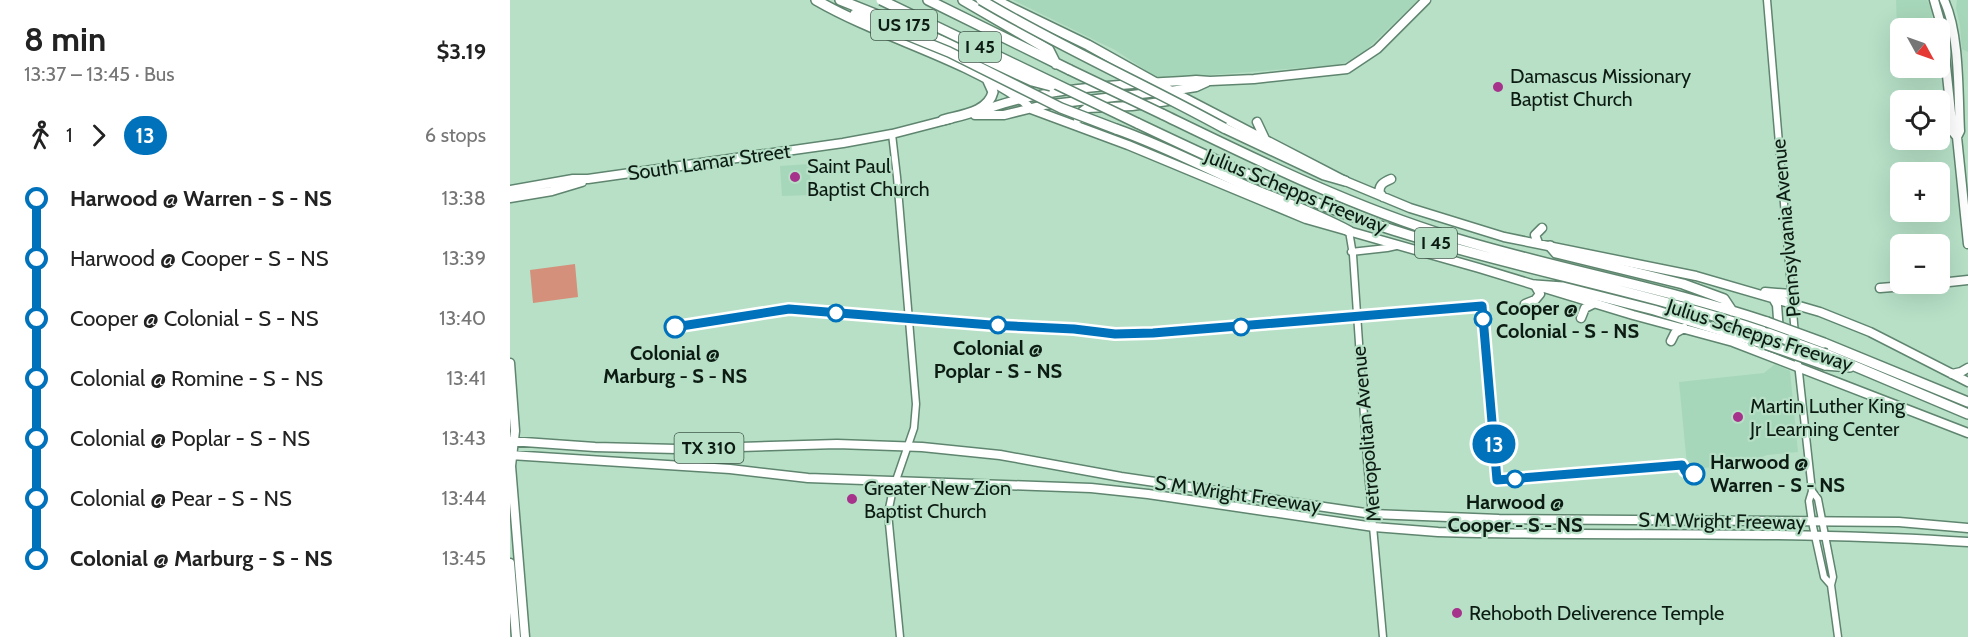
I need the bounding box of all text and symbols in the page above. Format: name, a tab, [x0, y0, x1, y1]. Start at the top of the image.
road number: US 175	[871, 10, 937, 40]
north arrow	[1890, 18, 1950, 78]
map controls	[1890, 18, 1950, 294]
text: 8 min	[24, 19, 106, 59]
road number: I 45	[959, 32, 1001, 62]
text: $3.19	[436, 38, 486, 65]
text: 13:37 – 13:45 · Bus	[24, 62, 175, 86]
place label: Damascus Missionary Baptist Church	[1510, 64, 1691, 111]
marker: Damascus Missionary Baptist Church	[1491, 80, 1505, 94]
button: locate	[1890, 90, 1950, 150]
icon: walk	[24, 119, 57, 152]
icon: forward	[82, 119, 115, 152]
text: 1	[66, 123, 73, 147]
text: 13	[136, 123, 155, 148]
text: 6 stops	[425, 123, 486, 147]
street label: Pennsylvania Avenue	[1766, 138, 1806, 318]
street label: South Lamar Street	[626, 139, 792, 185]
street label: Julius Schepps Freeway	[1200, 143, 1391, 239]
place label: Saint Paul Baptist Church	[807, 154, 930, 201]
button: +	[1890, 162, 1950, 222]
marker: Saint Paul Baptist Church	[788, 170, 802, 184]
text: Harwood @ Warren - S - NS	[70, 185, 332, 212]
text: 13:38	[442, 186, 486, 210]
road number: I 45	[1415, 228, 1457, 258]
button: −	[1890, 234, 1950, 294]
text: Harwood @ Cooper - S - NS	[70, 245, 329, 272]
text: 13:39	[442, 246, 486, 270]
street label: Julius Schepps Freeway	[1663, 293, 1856, 376]
place label: Cooper @ Colonial - S - NS	[1496, 296, 1639, 343]
unlabelled marker	[827, 304, 845, 322]
text: Cooper @ Colonial - S - NS	[70, 305, 319, 332]
text: 13:40	[439, 306, 486, 330]
marker: Cooper @ Colonial - S - NS	[1474, 310, 1492, 328]
marker: Colonial @ Marburg - S - NS	[664, 316, 686, 338]
marker: Colonial @ Poplar - S - NS	[989, 316, 1007, 334]
unlabelled marker	[1232, 318, 1250, 336]
place label: Colonial @ Poplar - S - NS	[934, 336, 1063, 383]
place label: Colonial @ Marburg - S - NS	[603, 341, 747, 388]
street label: Metropolitan Avenue	[1346, 345, 1386, 523]
text: Colonial @ Romine - S - NS	[70, 365, 323, 392]
text: 13:41	[446, 366, 486, 390]
place label: Martin Luther King Jr Learning Center	[1749, 394, 1906, 441]
marker: Martin Luther King Jr Learning Center	[1731, 410, 1745, 424]
line badge: 13	[1467, 424, 1521, 464]
text: Colonial @ Poplar - S - NS	[70, 425, 310, 452]
text: 13:43	[442, 426, 486, 450]
text: 13	[1484, 432, 1504, 457]
road number: TX 310	[674, 433, 744, 463]
place label: Harwood @ Warren - S - NS	[1710, 450, 1845, 497]
marker: Harwood @ Warren - S - NS	[1683, 463, 1705, 485]
street label: S M Wright Freeway	[1153, 470, 1323, 518]
marker: Harwood @ Cooper - S - NS	[1506, 470, 1524, 488]
place label: Greater New Zion Baptist Church	[864, 476, 1011, 523]
text: Colonial @ Pear - S - NS	[70, 485, 292, 512]
text: 13:44	[441, 486, 486, 510]
place label: Harwood @ Cooper - S - NS	[1447, 490, 1583, 537]
marker: Greater New Zion Baptist Church	[845, 492, 859, 506]
street label: S M Wright Freeway	[1638, 508, 1806, 534]
text: Colonial @ Marburg - S - NS	[70, 545, 332, 572]
text: 13:45	[442, 546, 486, 570]
place label: Rehoboth Deliverence Temple	[1469, 601, 1724, 625]
marker: Rehoboth Deliverence Temple	[1450, 606, 1464, 620]

